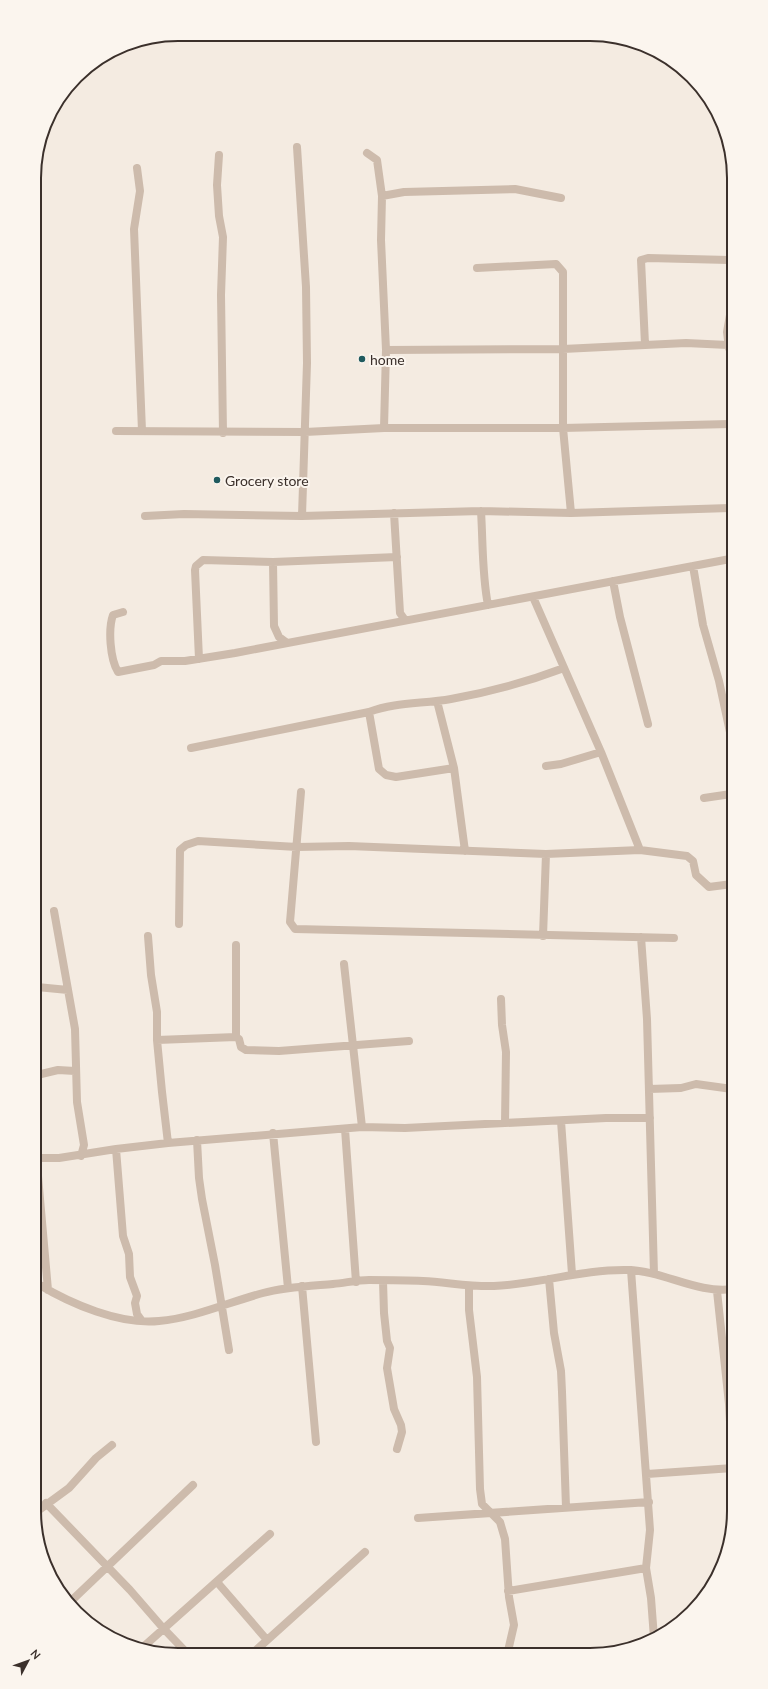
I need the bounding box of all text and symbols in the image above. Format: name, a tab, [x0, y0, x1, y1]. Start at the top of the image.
place label: home	[370, 351, 405, 368]
marker: home	[357, 354, 367, 364]
place label: Grocery store	[225, 472, 309, 489]
marker: Grocery store	[212, 475, 222, 485]
north arrow	[8, 1641, 48, 1681]
text: N	[28, 1647, 44, 1662]

